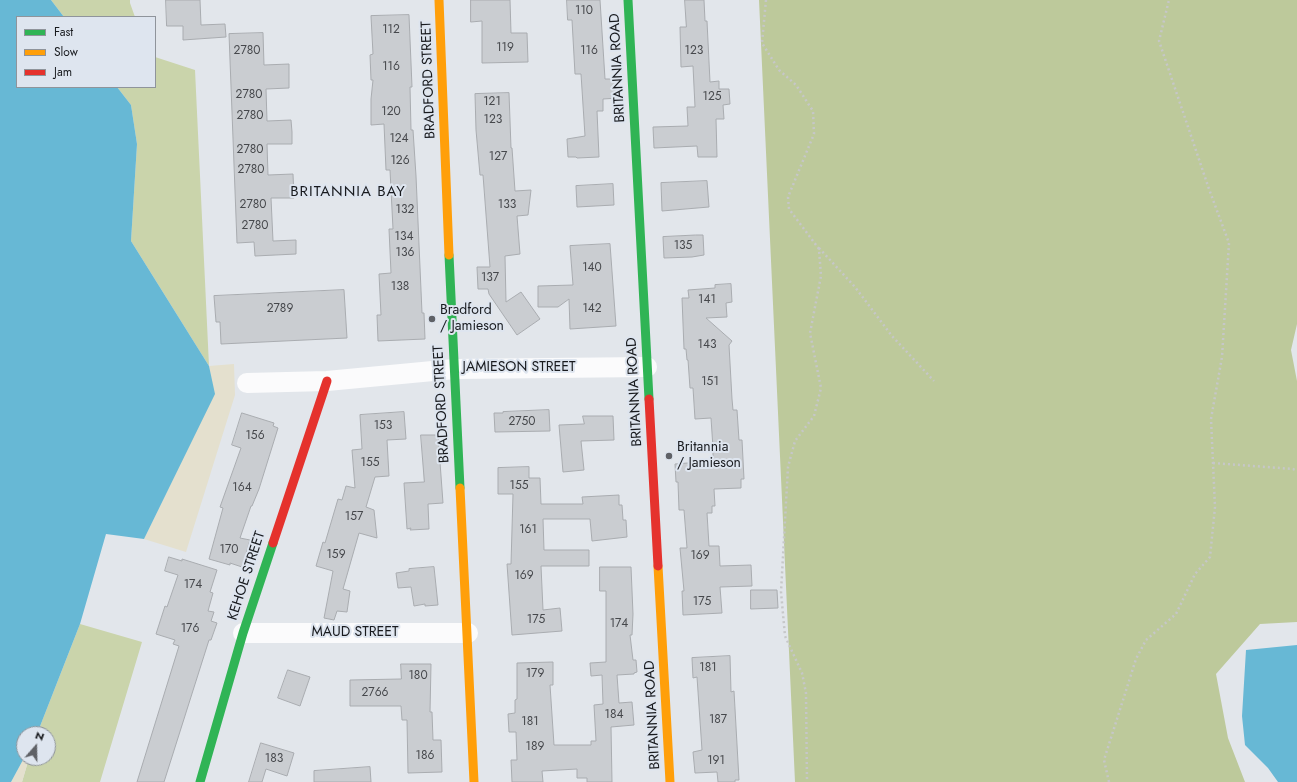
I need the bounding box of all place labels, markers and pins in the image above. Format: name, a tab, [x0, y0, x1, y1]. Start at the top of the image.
place label: Bradford / Jamieson	[440, 303, 504, 336]
marker: Bradford / Jamieson	[427, 314, 437, 324]
place label: Britannia / Jamieson	[677, 440, 741, 472]
marker: Britannia / Jamieson	[664, 451, 674, 461]

